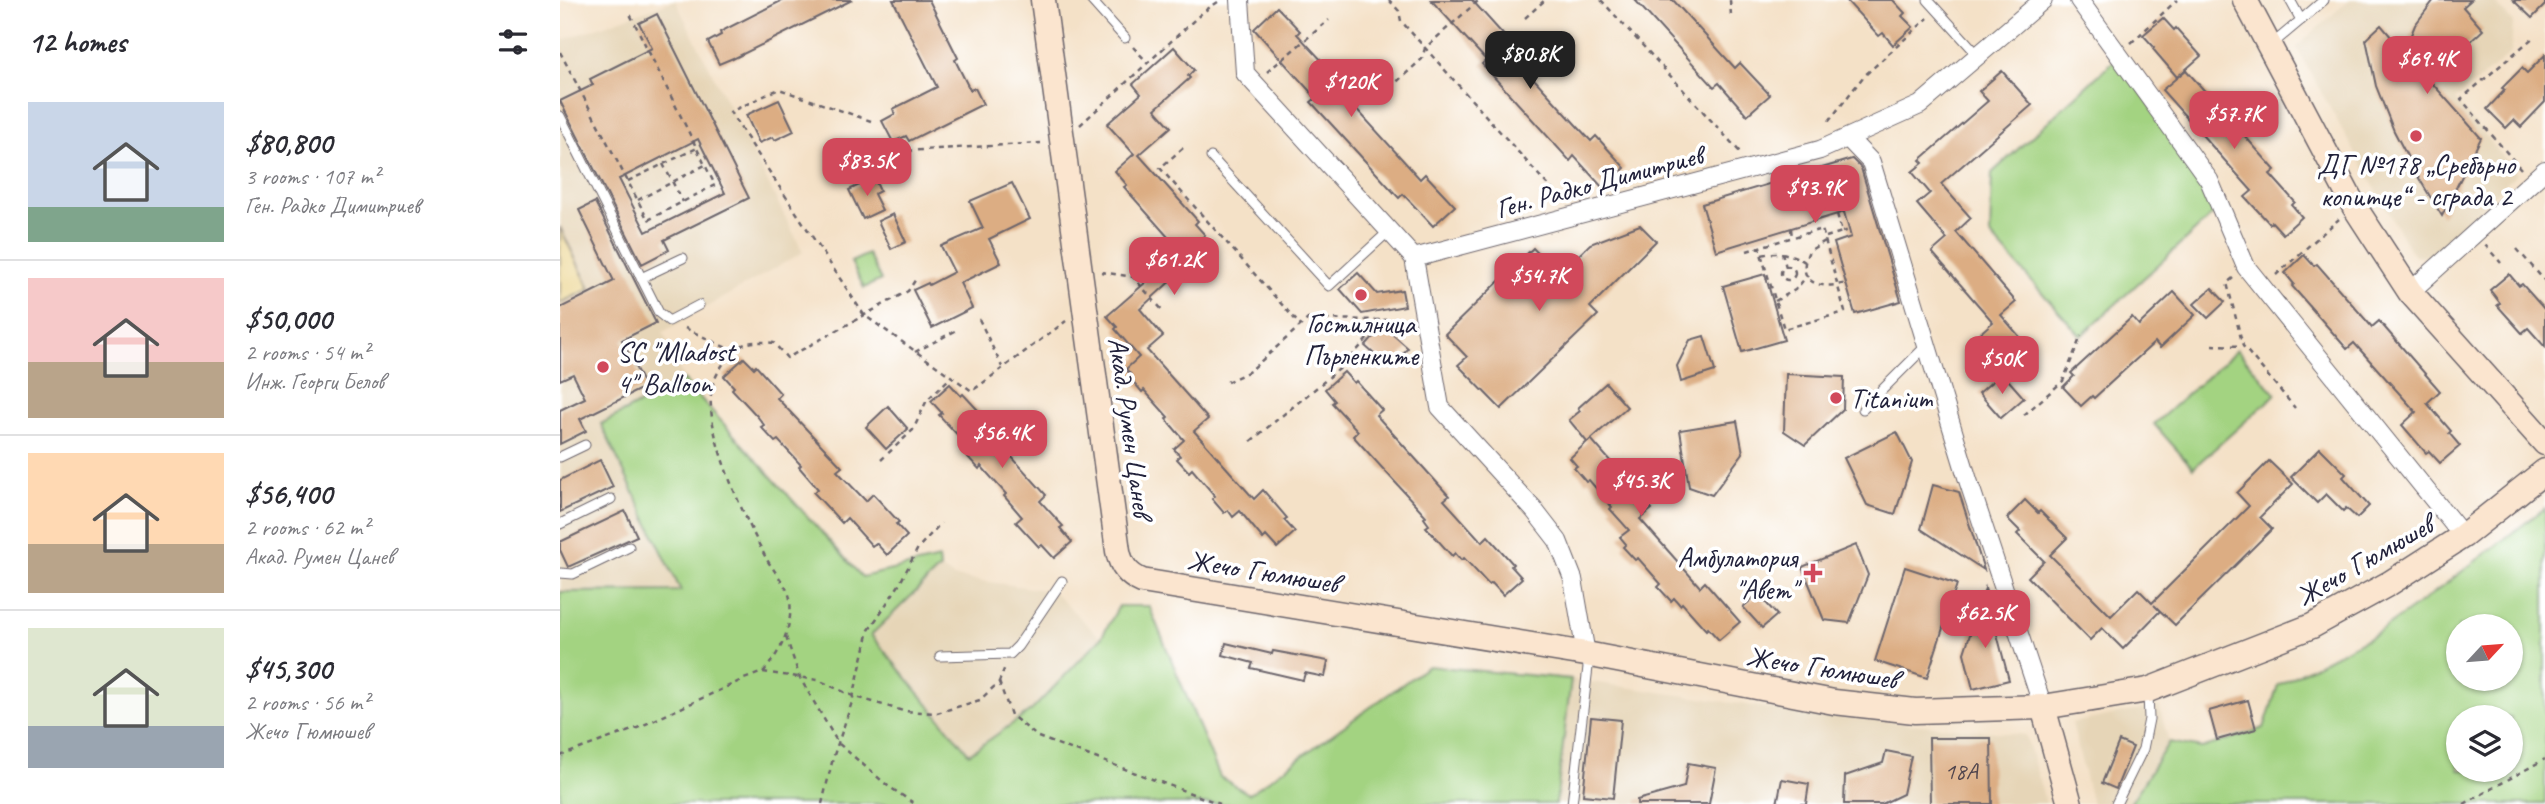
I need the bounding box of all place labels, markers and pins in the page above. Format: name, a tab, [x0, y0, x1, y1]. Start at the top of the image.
pin: $80.8K	[1473, 32, 1587, 91]
pin: $69.4K	[2370, 36, 2484, 96]
pin: $120K	[1302, 60, 1400, 119]
pin: $57.7K	[2177, 92, 2291, 151]
marker: ДГ №178 „Сребърно копитце“ - сграда 2	[2408, 128, 2424, 144]
pin: $83.5K	[810, 138, 924, 198]
place label: ДГ №178 „Сребърно копитце“ - сграда 2	[2317, 147, 2517, 214]
pin: $93.9K	[1758, 166, 1872, 225]
pin: $61.2K	[1117, 238, 1231, 297]
pin: $54.7K	[1482, 254, 1596, 313]
marker: Гостилница Пърленките	[1353, 287, 1369, 303]
place label: Гостилница Пърленките	[1304, 306, 1420, 373]
place label: SC "Mladost 4" Balloon	[617, 334, 737, 401]
pin: $50K	[1961, 336, 2043, 396]
marker: SC "Mladost 4" Balloon	[595, 359, 611, 375]
place label: Titanium	[1850, 381, 1934, 416]
marker: Titanium	[1828, 390, 1844, 406]
pin: $56.4K	[945, 410, 1059, 470]
pin: $45.3K	[1584, 458, 1698, 518]
place label: Амбулатория "Авет"	[1677, 540, 1802, 607]
marker: Амбулатория "Авет"	[1803, 563, 1823, 583]
pin: $62.5K	[1928, 590, 2042, 650]

